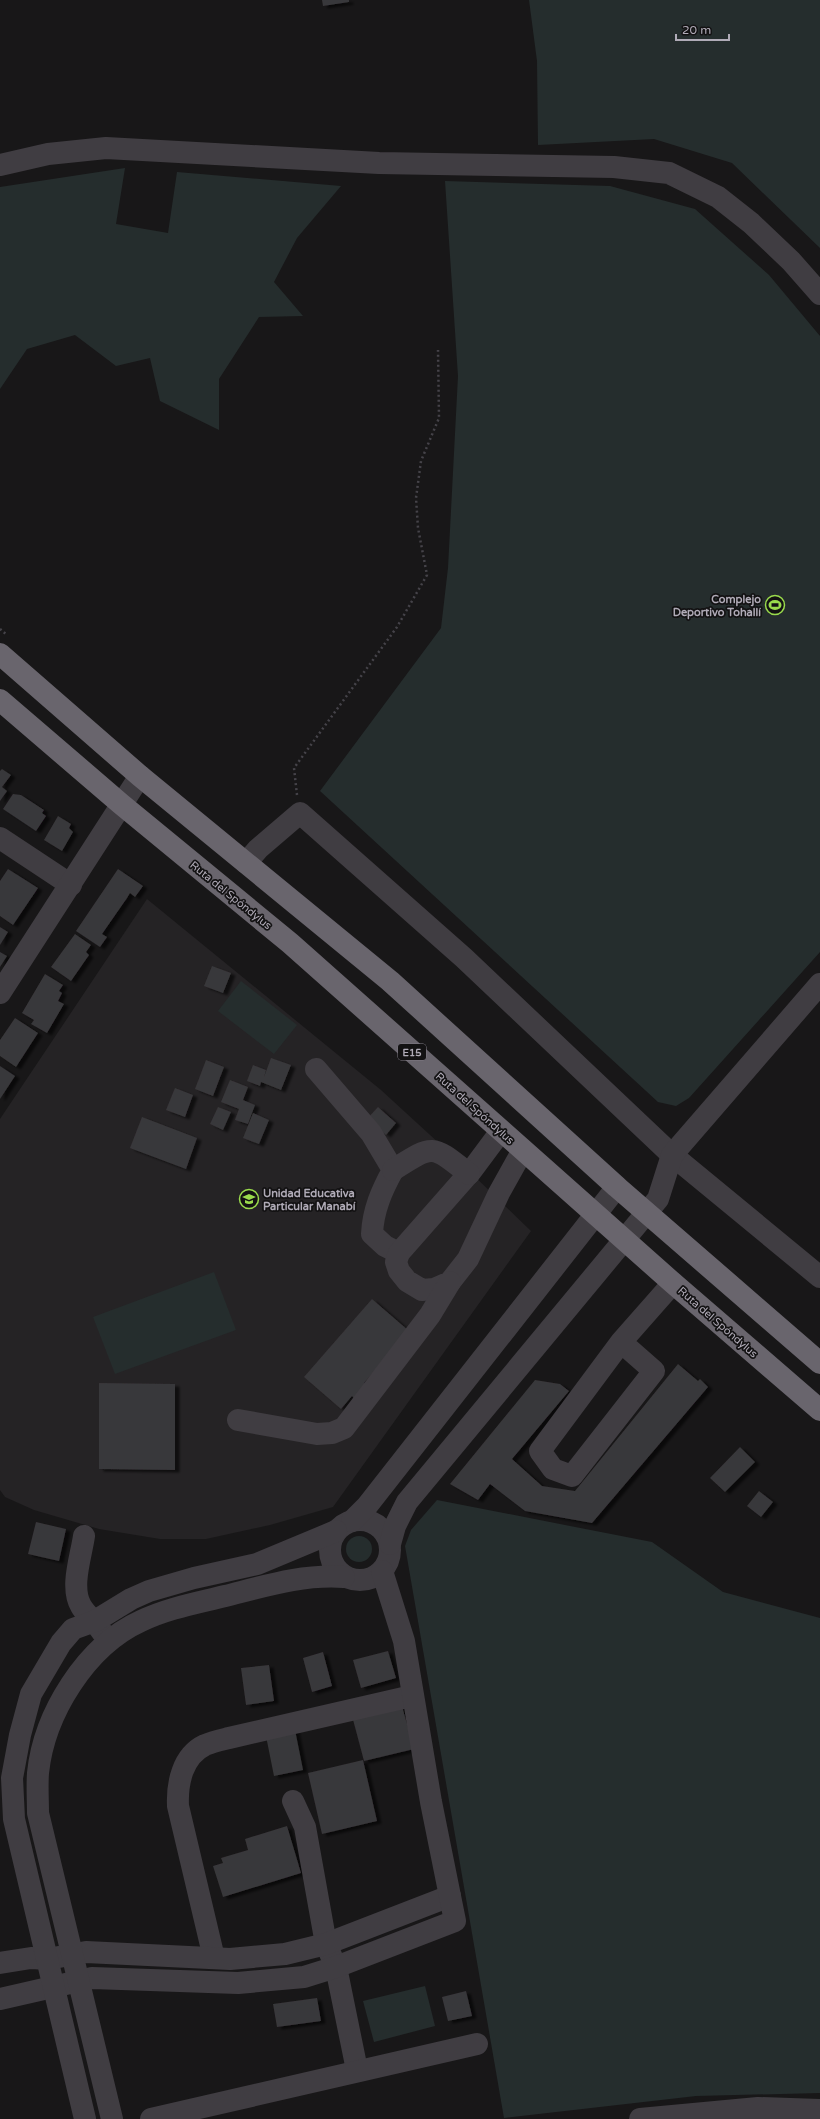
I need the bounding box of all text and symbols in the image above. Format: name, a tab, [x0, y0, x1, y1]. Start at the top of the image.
scale bar	[676, 16, 729, 42]
text: 20 m	[682, 23, 711, 37]
place label: Complejo Deportivo Tohallí	[673, 593, 761, 620]
sports icon: Complejo Deportivo Tohallí	[764, 594, 786, 616]
street label: Ruta del Spóndylus	[187, 859, 274, 932]
road number: E15	[398, 1044, 426, 1060]
street label: Ruta del Spóndylus	[433, 1070, 517, 1147]
place label: Unidad Educativa Particular Manabí	[263, 1187, 356, 1213]
school or university icon: Unidad Educativa Particular Manabí	[238, 1188, 260, 1210]
street label: Ruta del Spóndylus	[675, 1284, 760, 1360]

